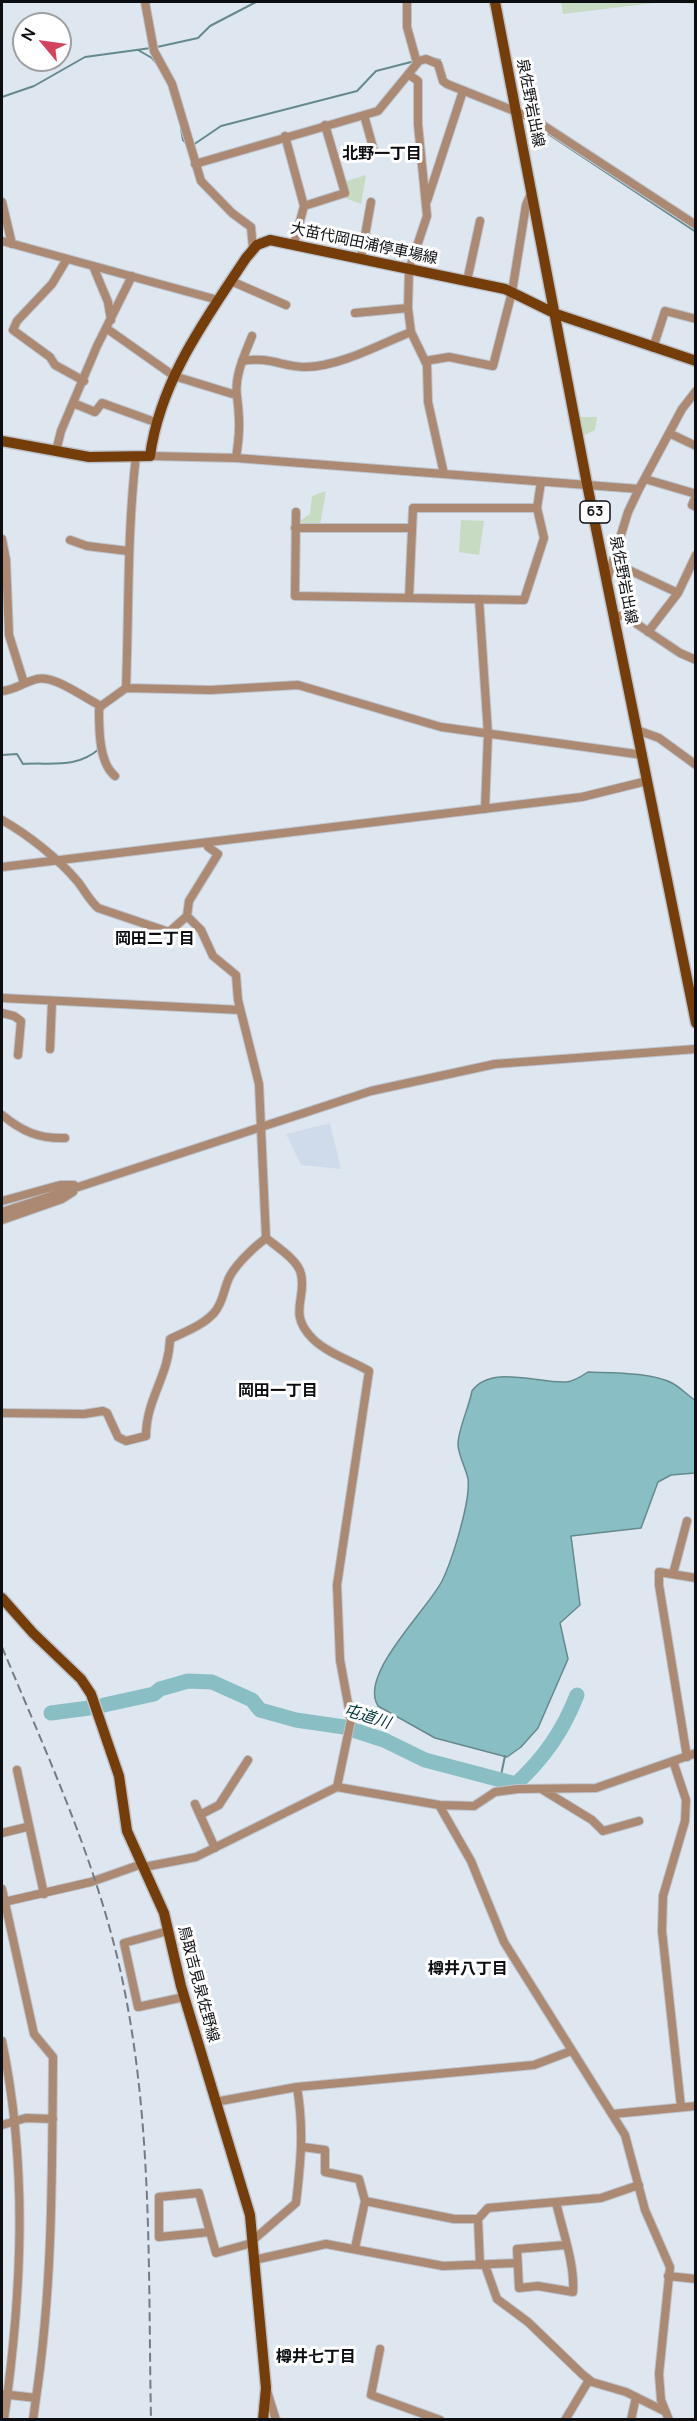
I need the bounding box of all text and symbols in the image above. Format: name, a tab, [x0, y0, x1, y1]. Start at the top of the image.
north arrow	[12, 12, 72, 72]
text: N	[16, 24, 40, 45]
street label: 泉佐野岩出線	[513, 57, 547, 149]
district label: 北野一丁目	[342, 145, 422, 165]
street label: 大苗代岡田浦停車場線	[289, 220, 439, 268]
road number: 63	[580, 501, 610, 523]
street label: 泉佐野岩出線	[606, 534, 640, 626]
district label: 岡田二丁目	[115, 930, 195, 950]
district label: 岡田一丁目	[238, 1382, 318, 1402]
water label: 屯道川	[341, 1701, 393, 1733]
street label: 鳥取吉見泉佐野線	[174, 1924, 222, 2044]
district label: 樽井八丁目	[428, 1960, 508, 1980]
district label: 樽井七丁目	[276, 2348, 356, 2368]

